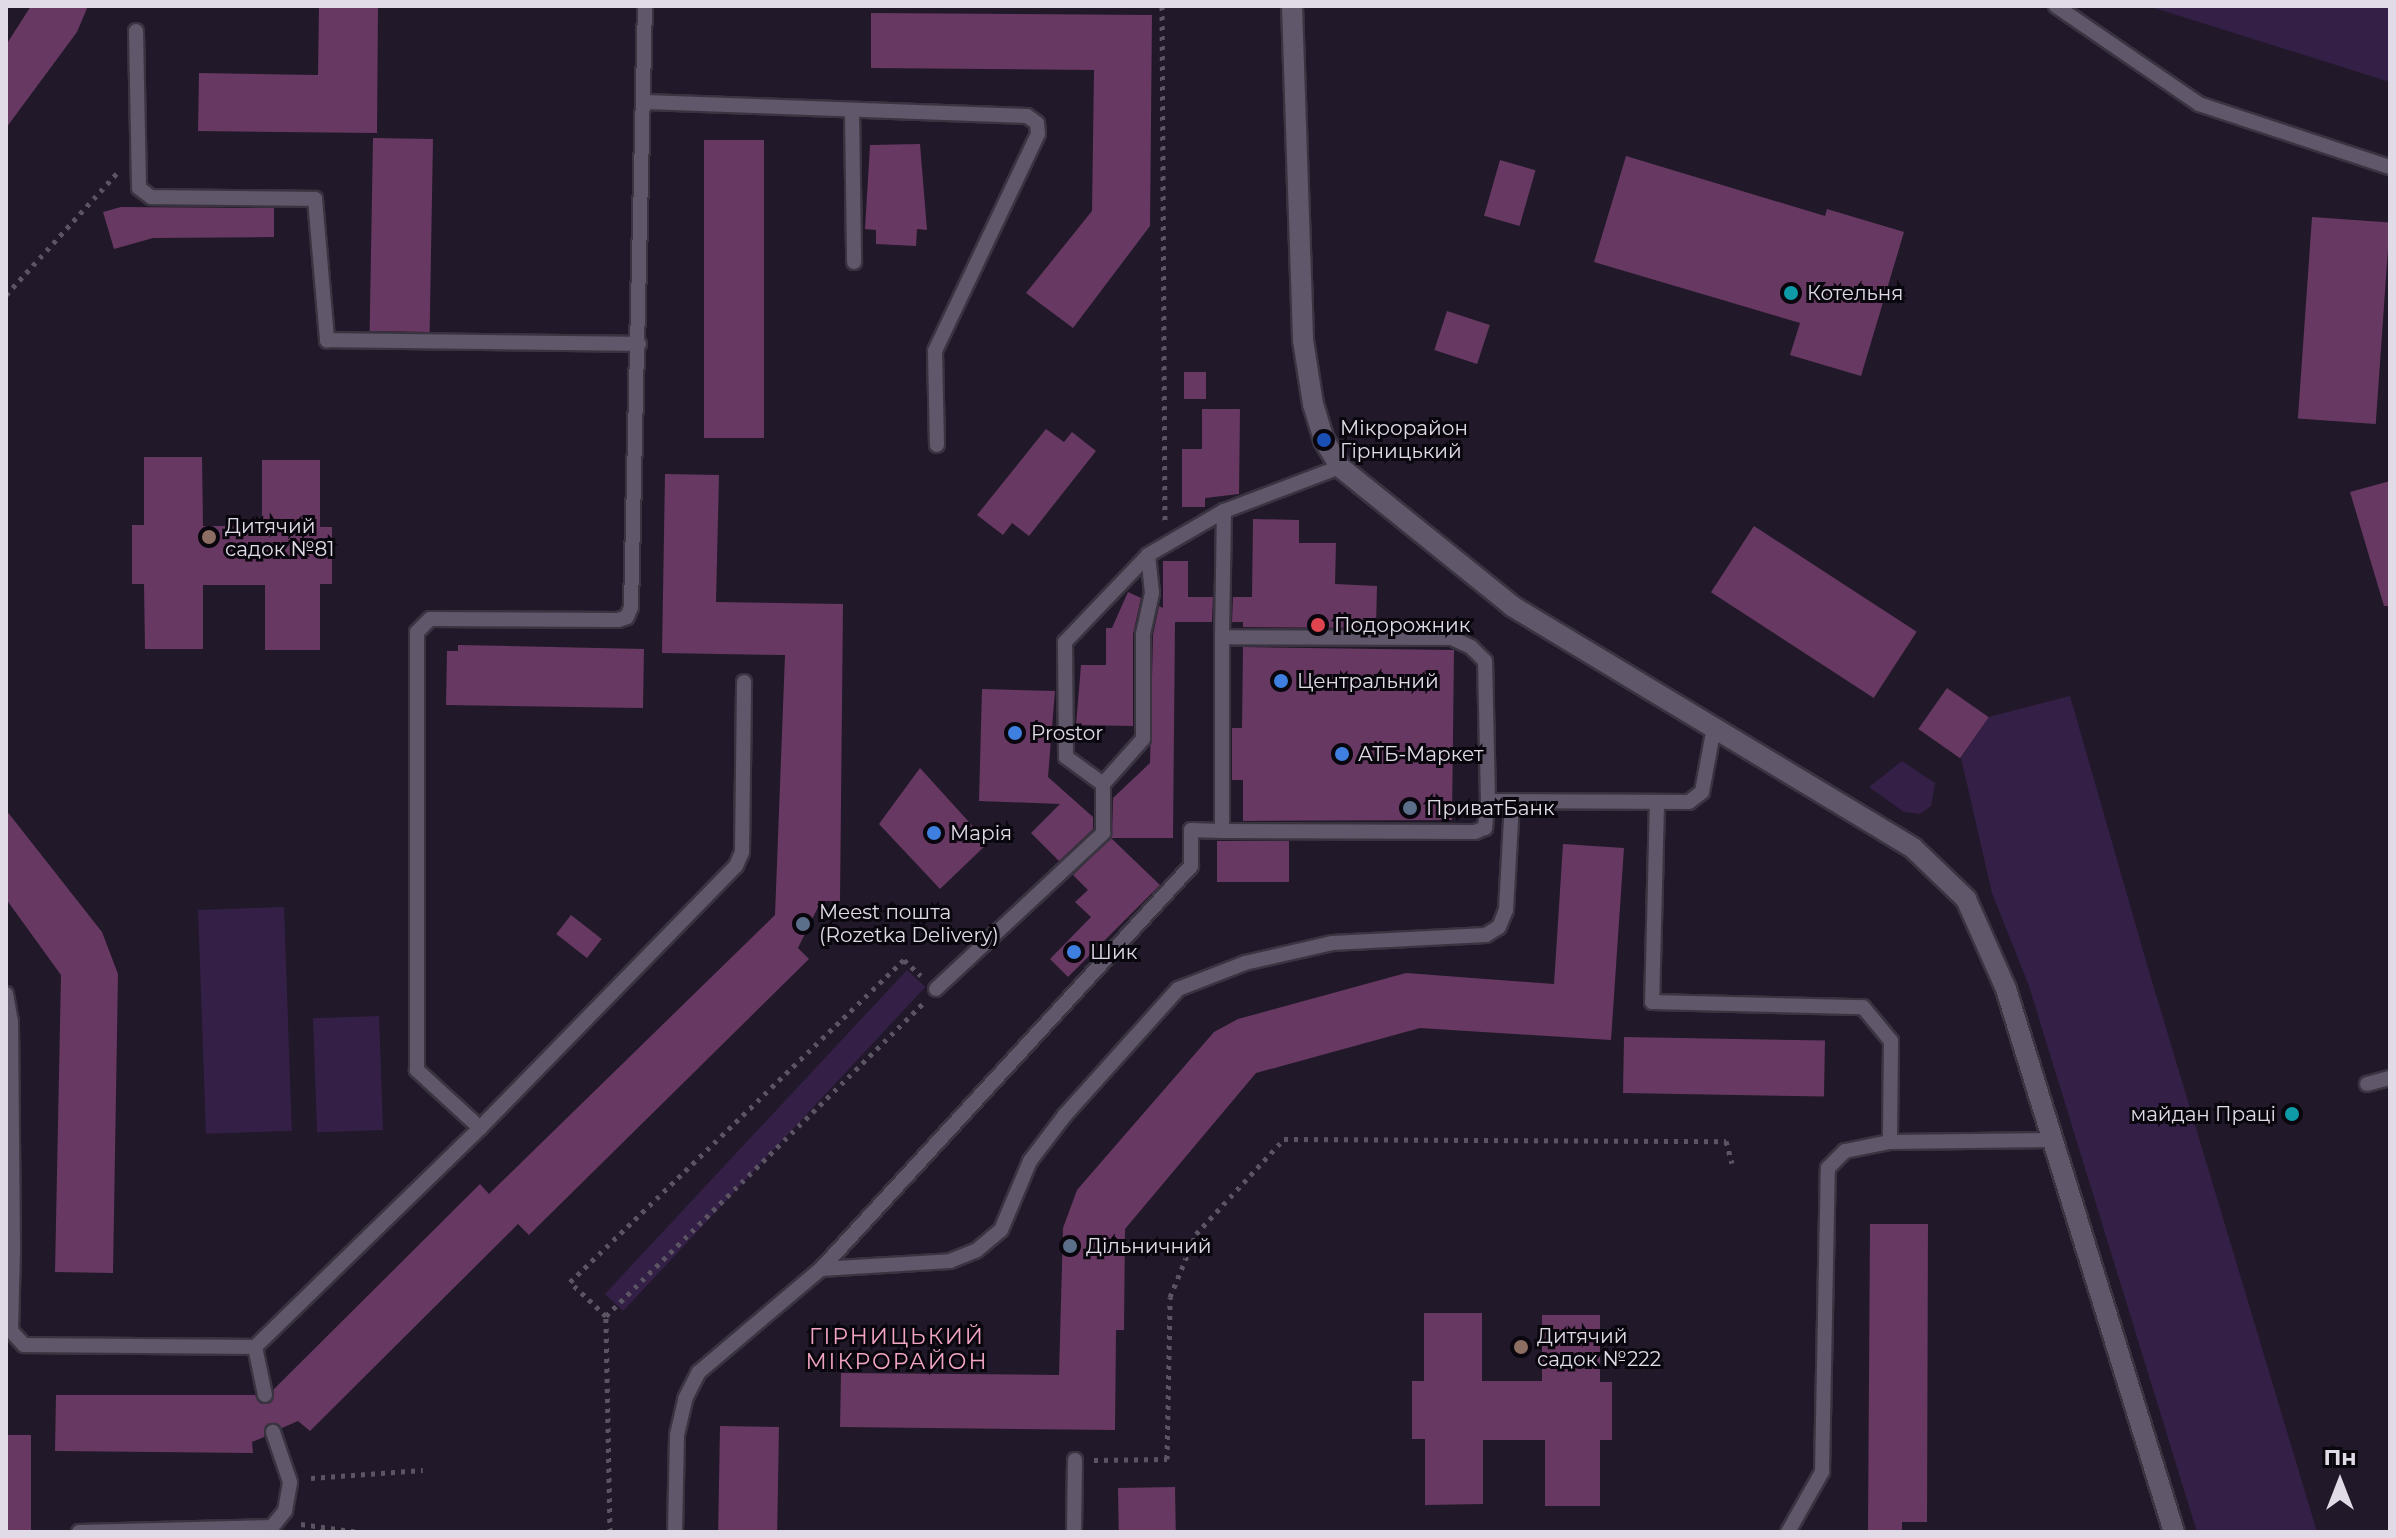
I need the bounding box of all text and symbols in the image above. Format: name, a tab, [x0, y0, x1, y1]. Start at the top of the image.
place label: Котельня	[1807, 281, 1903, 305]
marker: Котельня	[1782, 284, 1800, 302]
place label: Мiкрорайон Гiрницький	[1340, 416, 1468, 463]
marker: Мiкрорайон Гiрницький	[1315, 431, 1333, 449]
place label: Дитячий садок №81	[225, 514, 334, 561]
marker: Дитячий садок №81	[200, 528, 218, 546]
place label: Подорожник	[1334, 613, 1470, 637]
marker: Подорожник	[1309, 616, 1327, 634]
place label: Центральний	[1297, 669, 1439, 693]
marker: Центральний	[1272, 672, 1290, 690]
place label: Prostor	[1031, 721, 1103, 745]
marker: Prostor	[1006, 724, 1024, 742]
place label: АТБ-Маркет	[1358, 742, 1483, 766]
marker: АТБ-Маркет	[1333, 745, 1351, 763]
place label: ПриватБанк	[1426, 796, 1555, 820]
marker: ПриватБанк	[1401, 799, 1419, 817]
place label: Марія	[950, 821, 1012, 845]
marker: Марія	[925, 824, 943, 842]
place label: Meest пошта (Rozetka Delivery)	[819, 900, 999, 947]
marker: Meest пошта (Rozetka Delivery)	[794, 915, 812, 933]
place label: Шик	[1090, 940, 1137, 964]
marker: Шик	[1065, 943, 1083, 961]
place label: майдан Праці	[2130, 1102, 2276, 1126]
marker: майдан Праці	[2283, 1105, 2301, 1123]
place label: Дільничний	[1086, 1234, 1211, 1258]
marker: Дільничний	[1061, 1237, 1079, 1255]
district label: ГІРНИЦЬКИЙ МІКРОРАЙОН	[805, 1323, 989, 1374]
place label: Дитячий садок №222	[1537, 1324, 1661, 1371]
marker: Дитячий садок №222	[1512, 1338, 1530, 1356]
north arrow	[2300, 1442, 2380, 1522]
text: Пн	[2323, 1444, 2357, 1471]

